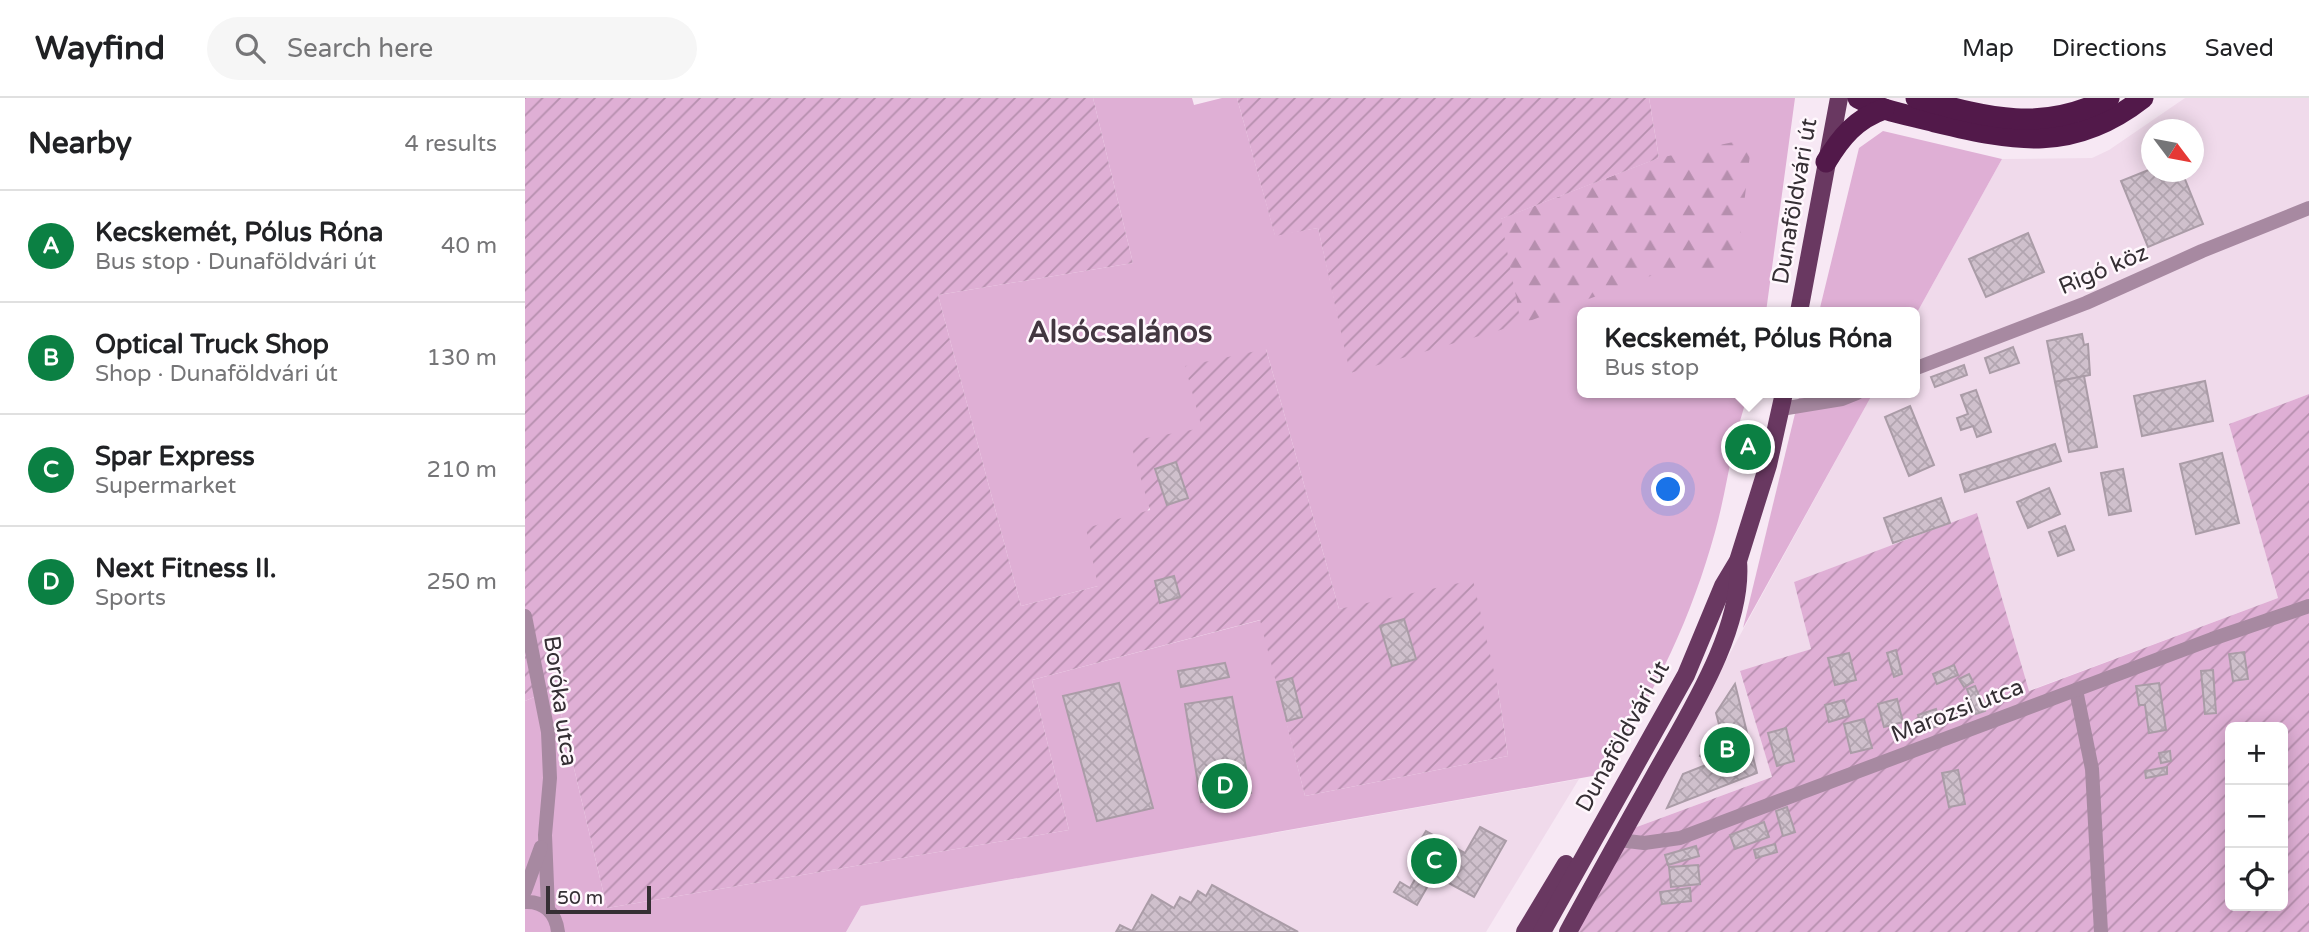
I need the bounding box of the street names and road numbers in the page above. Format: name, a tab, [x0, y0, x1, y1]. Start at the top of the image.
street label: Dunaföldvári út	[1767, 116, 1823, 287]
street label: Rigó köz	[2054, 239, 2152, 301]
street label: Boróka utca	[537, 634, 583, 768]
street label: Dunaföldvári út	[1570, 656, 1676, 817]
street label: Marozsi utca	[1887, 673, 2028, 749]

